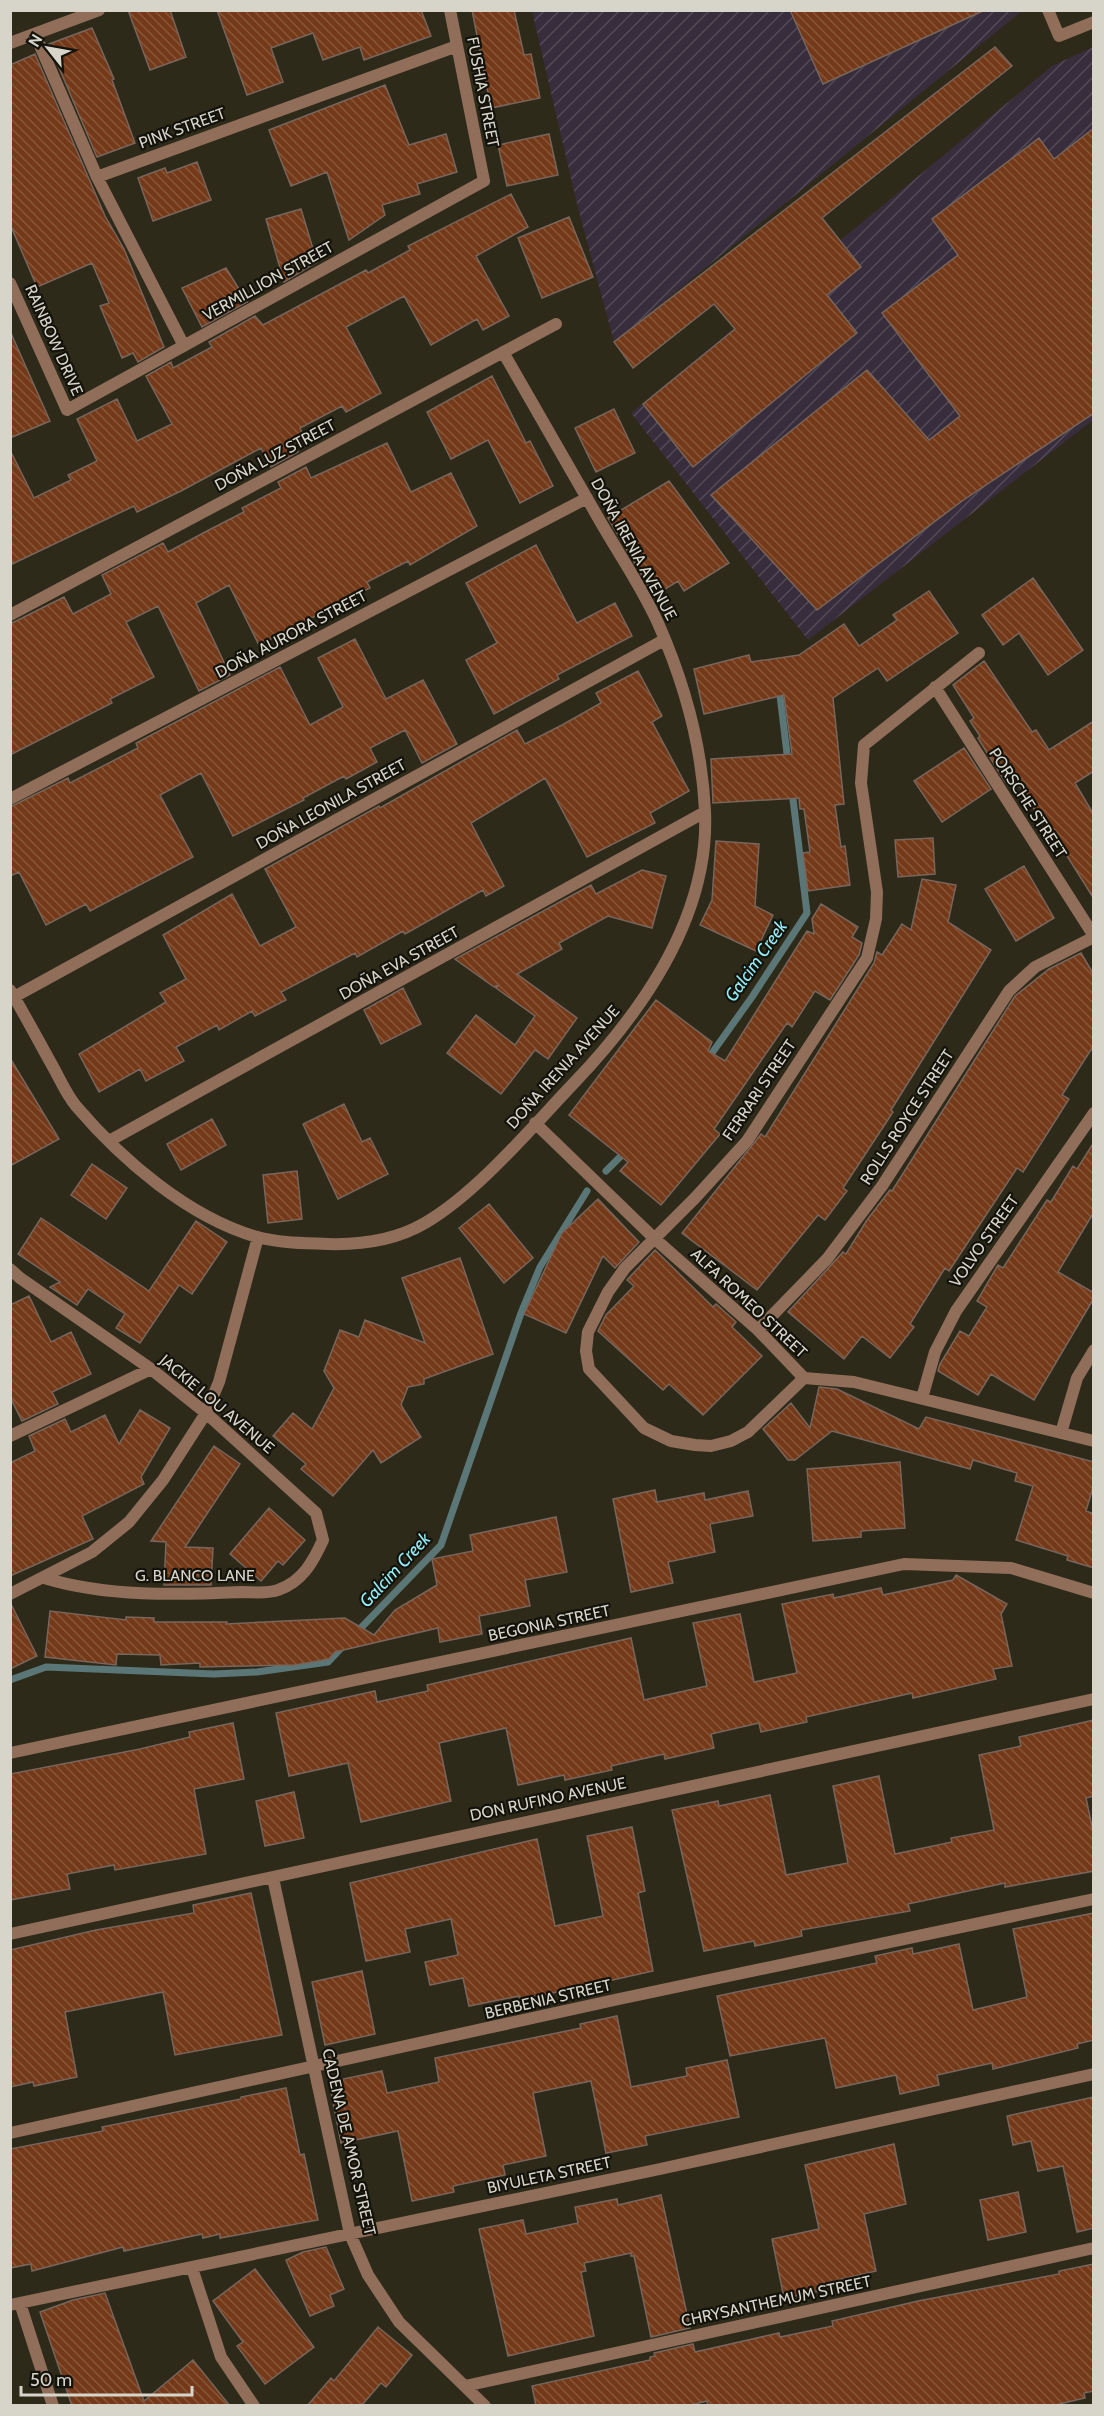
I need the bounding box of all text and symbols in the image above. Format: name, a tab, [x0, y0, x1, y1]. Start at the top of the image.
north arrow	[18, 18, 78, 78]
text: N	[25, 31, 47, 50]
street label: FUSHIA STREET	[463, 35, 503, 149]
street label: PINK STREET	[136, 103, 228, 152]
street label: VERMILLION STREET	[199, 237, 337, 325]
street label: RAINBOW DRIVE	[21, 282, 87, 398]
street label: DOÑA LUZ STREET	[211, 415, 339, 495]
street label: DOÑA IRENIA AVENUE	[587, 475, 681, 623]
street label: DOÑA AURORA STREET	[212, 586, 370, 682]
street label: PORSCHE STREET	[985, 744, 1071, 862]
street label: DOÑA LEONILA STREET	[253, 755, 410, 853]
water label: Galcim Creek	[720, 915, 793, 1006]
street label: DOÑA EVA STREET	[336, 922, 463, 1004]
street label: DOÑA IRENIA AVENUE	[503, 1001, 623, 1133]
street label: FERRARI STREET	[718, 1036, 800, 1144]
street label: ROLLS ROYCE STREET	[856, 1045, 958, 1188]
street label: VOLVO STREET	[945, 1191, 1023, 1290]
street label: ALFA ROMEO STREET	[687, 1244, 811, 1362]
street label: JACKIE LOU AVENUE	[155, 1350, 278, 1458]
water label: Galcim Creek	[355, 1527, 436, 1612]
street label: G. BLANCO LANE	[135, 1566, 255, 1585]
street label: BEGONIA STREET	[486, 1601, 612, 1645]
street label: DON RUFINO AVENUE	[468, 1773, 628, 1825]
street label: BERBENIA STREET	[483, 1975, 613, 2023]
street label: CADENA DE AMOR STREET	[318, 2047, 380, 2238]
street label: BIYULETA STREET	[485, 2153, 613, 2197]
street label: CHRYSANTHEMUM STREET	[679, 2271, 873, 2330]
scale bar	[21, 2359, 192, 2397]
text: 50 m	[30, 2369, 72, 2391]

